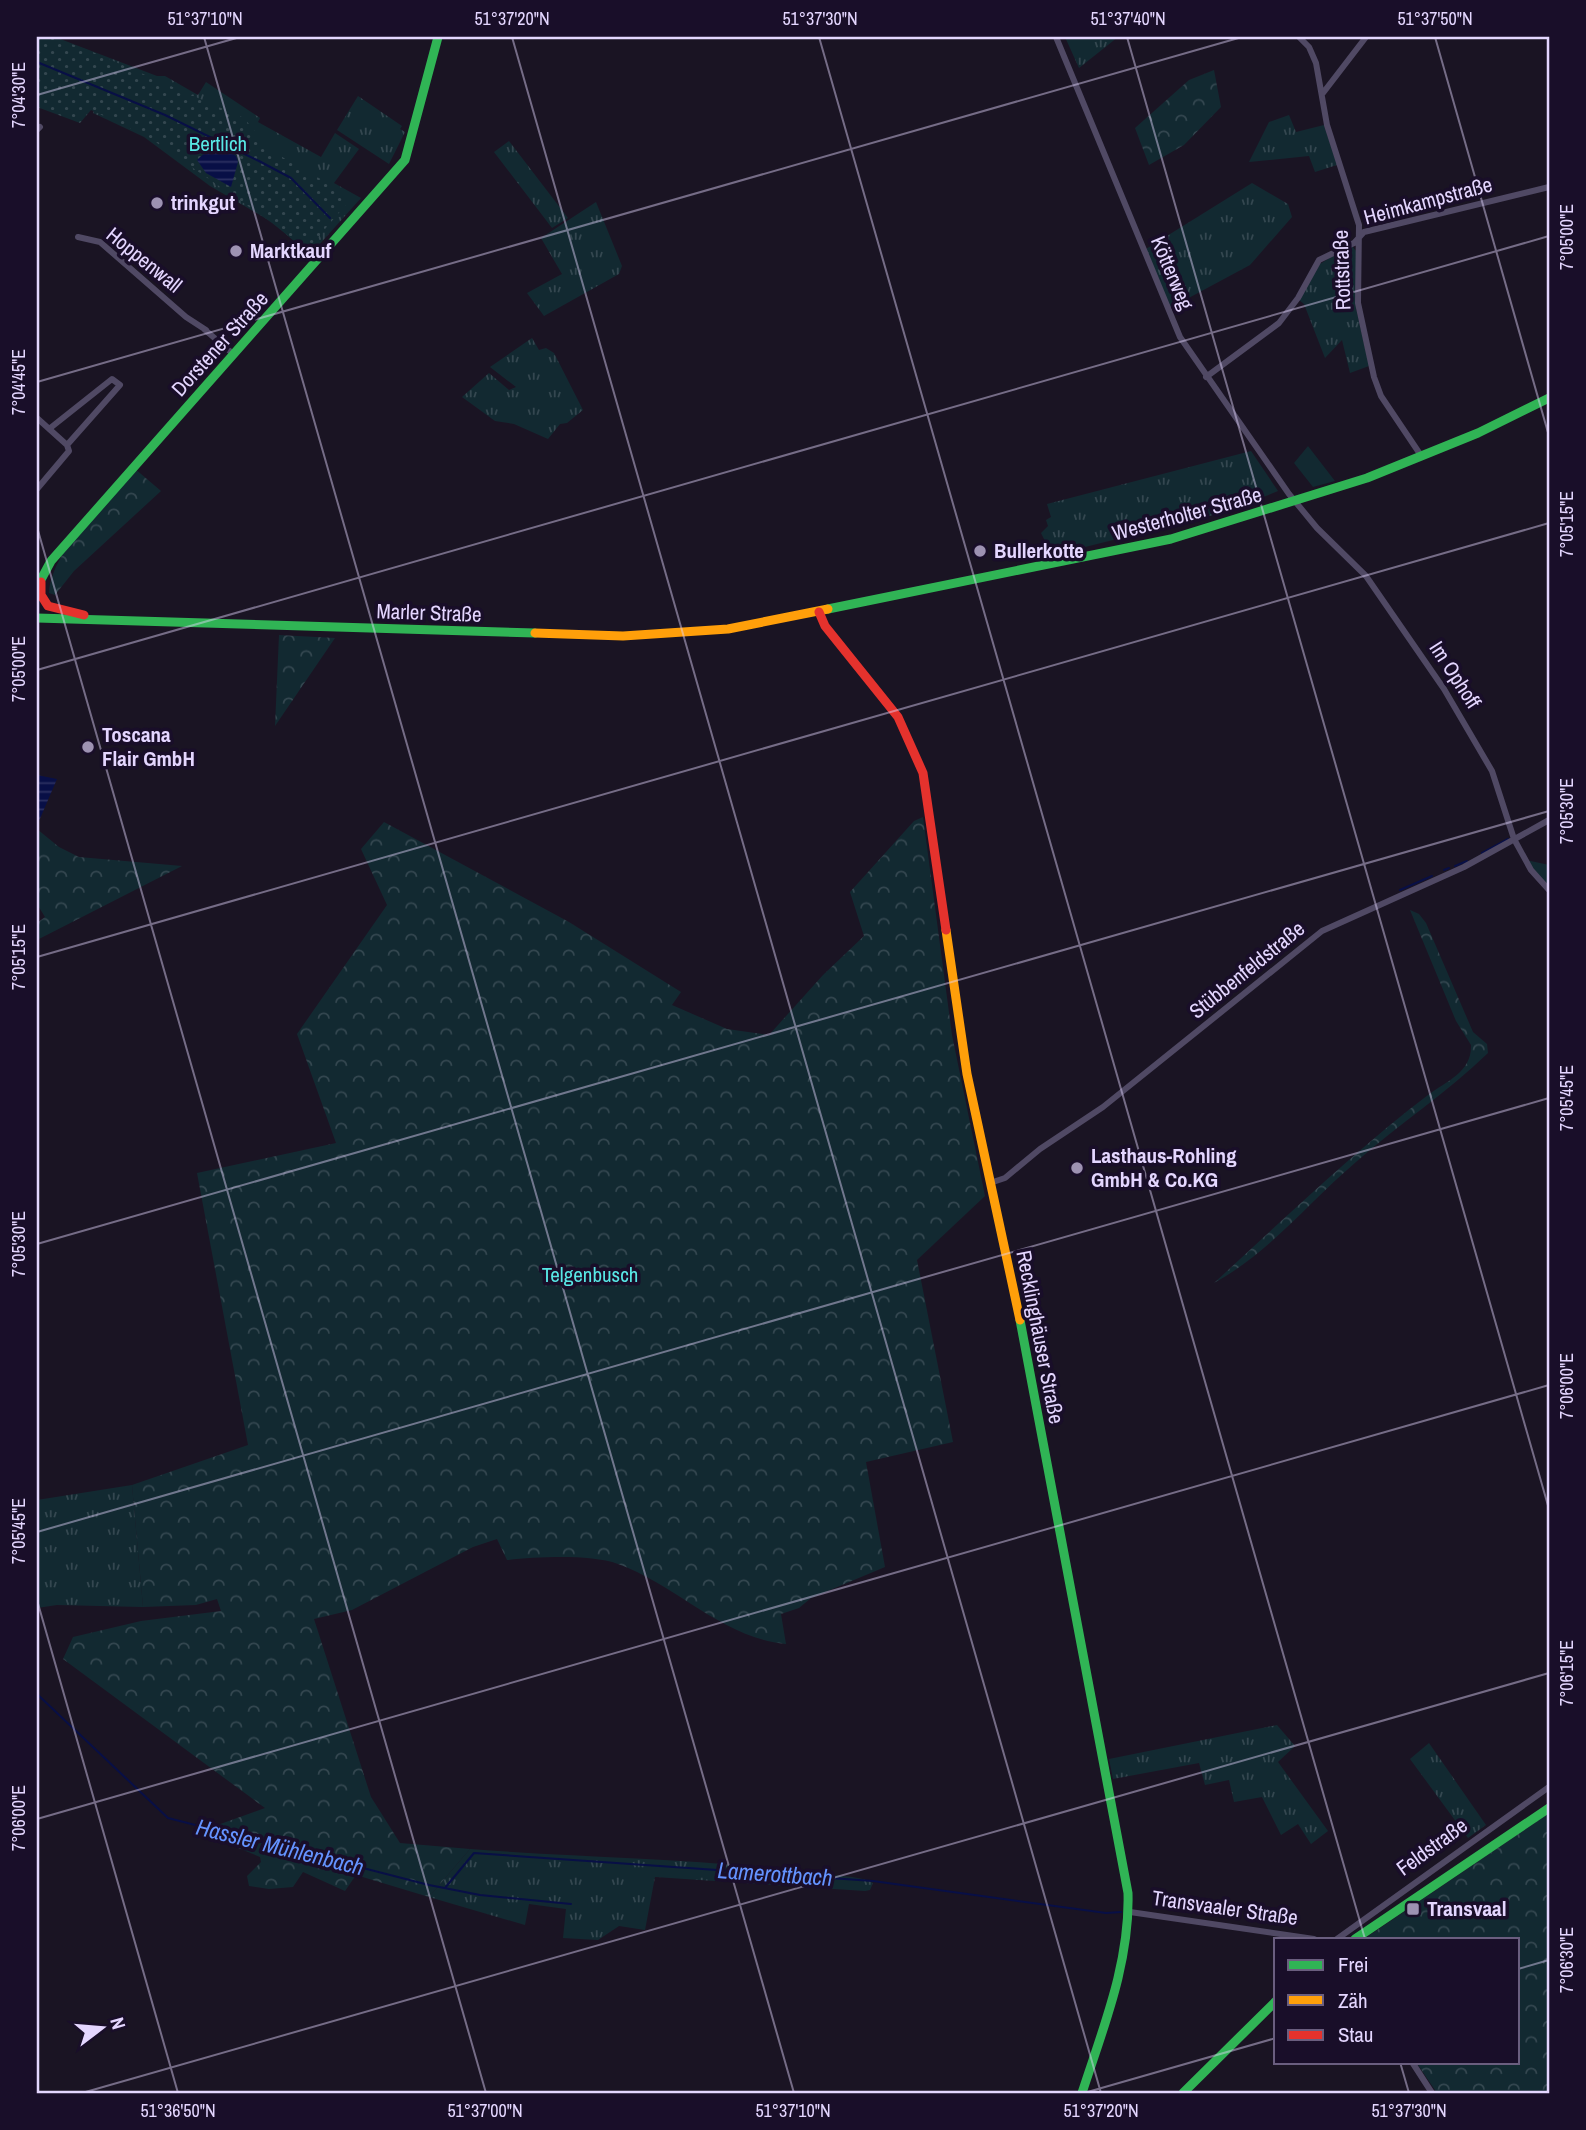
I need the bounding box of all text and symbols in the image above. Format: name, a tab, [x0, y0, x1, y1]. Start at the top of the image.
text: 51°37'10"N	[167, 6, 243, 31]
text: 51°37'20"N	[474, 6, 550, 31]
text: 51°37'30"N	[782, 6, 858, 31]
text: 51°37'40"N	[1090, 6, 1166, 31]
text: 51°37'50"N	[1397, 6, 1473, 31]
text: 7°04'30"E	[6, 62, 31, 128]
park label: Bertlich	[189, 129, 247, 158]
street label: Heimkampstraße	[1360, 169, 1495, 232]
place label: trinkgut	[171, 188, 235, 217]
marker: trinkgut	[149, 195, 165, 211]
text: 7°05'00"E	[1554, 204, 1579, 270]
street label: Hoppenwall	[100, 220, 188, 299]
street label: Rottstraße	[1326, 229, 1357, 311]
street label: Kötterweg	[1144, 231, 1201, 315]
place label: Marktkauf	[250, 236, 332, 265]
marker: Marktkauf	[228, 243, 244, 259]
street label: Dorstener Straße	[165, 285, 275, 402]
text: 7°04'45"E	[6, 349, 31, 415]
street label: Westerholter Straße	[1109, 480, 1265, 547]
text: 7°05'15"E	[1554, 491, 1579, 557]
place label: Bullerkotte	[994, 536, 1084, 565]
marker: Bullerkotte	[972, 543, 988, 559]
street label: Marler Straße	[376, 596, 482, 629]
street label: Im Ophoff	[1423, 635, 1488, 715]
text: 7°05'00"E	[6, 636, 31, 702]
place label: Toscana Flair GmbH	[102, 720, 195, 773]
marker: Toscana Flair GmbH	[80, 739, 96, 755]
text: 7°05'30"E	[1554, 778, 1579, 844]
street label: Stübbenfeldstraße	[1183, 914, 1310, 1025]
text: 7°05'15"E	[6, 924, 31, 990]
text: 7°05'45"E	[1554, 1065, 1579, 1131]
place label: Lasthaus-Rohling GmbH & Co.KG	[1091, 1141, 1237, 1194]
marker: Lasthaus-Rohling GmbH & Co.KG	[1069, 1160, 1085, 1176]
text: 7°05'30"E	[6, 1211, 31, 1277]
street label: Recklinghäuser Straße	[1009, 1248, 1072, 1426]
park label: Telgenbusch	[542, 1260, 638, 1289]
text: 7°06'00"E	[1554, 1353, 1579, 1419]
text: 7°05'45"E	[6, 1498, 31, 1564]
text: 7°06'15"E	[1554, 1640, 1579, 1706]
text: 7°06'00"E	[6, 1785, 31, 1851]
water label: Hassler Mühlenbach	[193, 1811, 367, 1882]
street label: Feldstraße	[1390, 1811, 1473, 1882]
water label: Lamerottbach	[716, 1854, 834, 1893]
street label: Transvaaler Straße	[1150, 1883, 1300, 1932]
place label: Transvaal	[1427, 1894, 1506, 1923]
marker: Transvaal	[1405, 1901, 1421, 1917]
text: 7°06'30"E	[1554, 1927, 1579, 1993]
legend	[1274, 1938, 1520, 2064]
text: Frei	[1338, 1950, 1369, 1979]
text: Zäh	[1338, 1986, 1368, 2015]
north arrow	[66, 1994, 136, 2064]
text: N	[104, 2014, 132, 2032]
text: Stau	[1338, 2020, 1373, 2049]
text: 51°36'50"N	[140, 2098, 216, 2123]
text: 51°37'00"N	[447, 2098, 523, 2123]
text: 51°37'10"N	[755, 2098, 831, 2123]
text: 51°37'20"N	[1063, 2098, 1139, 2123]
text: 51°37'30"N	[1371, 2098, 1447, 2123]

